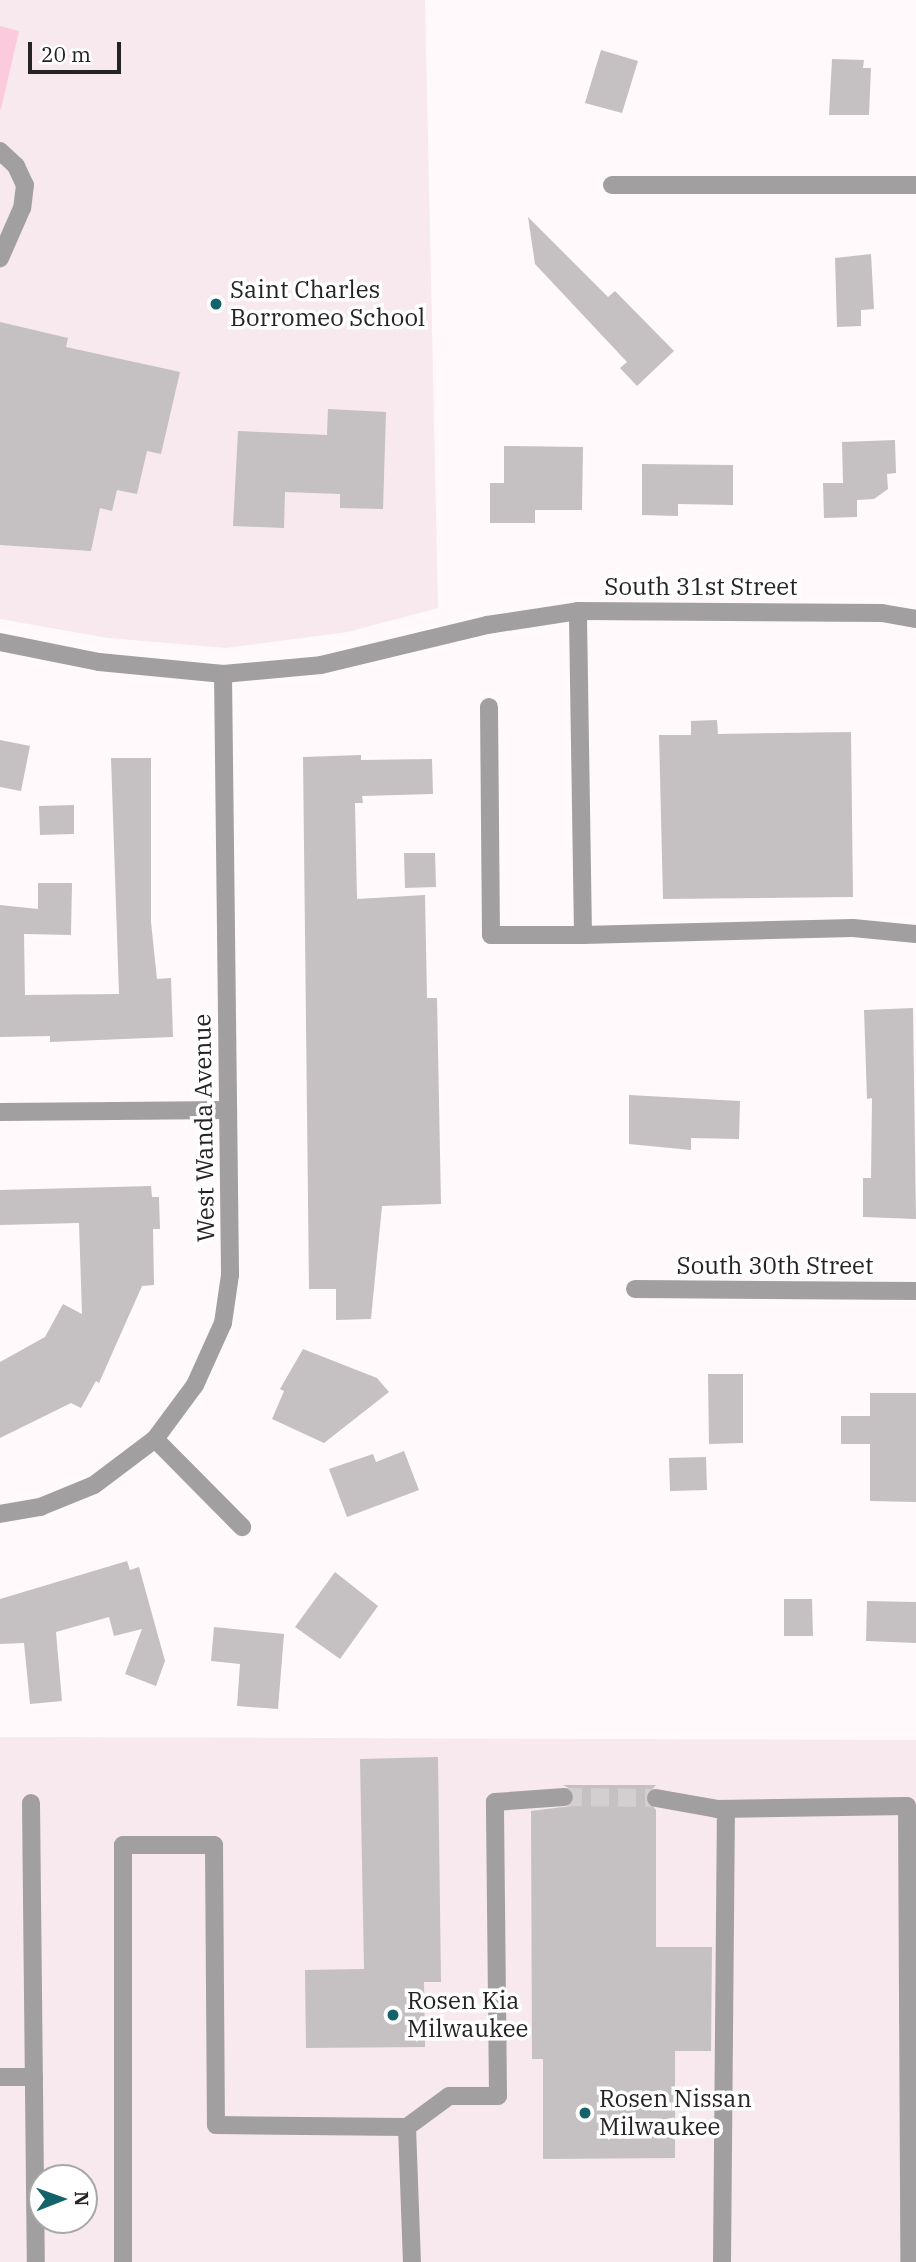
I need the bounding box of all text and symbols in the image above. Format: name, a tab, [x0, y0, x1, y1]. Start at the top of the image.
scale bar	[32, 28, 124, 72]
text: 20 m	[41, 40, 91, 68]
place label: Saint Charles Borromeo School	[230, 276, 425, 332]
marker: Saint Charles Borromeo School	[208, 296, 224, 312]
street label: South 31st Street	[604, 573, 798, 601]
street label: West Wanda Avenue	[188, 1014, 220, 1242]
street label: South 30th Street	[677, 1252, 873, 1280]
place label: Rosen Kia Milwaukee	[407, 1987, 528, 2043]
marker: Rosen Kia Milwaukee	[385, 2007, 401, 2023]
place label: Rosen Nissan Milwaukee	[599, 2085, 752, 2141]
marker: Rosen Nissan Milwaukee	[577, 2105, 593, 2121]
north arrow	[28, 2164, 98, 2234]
text: N	[70, 2191, 94, 2206]

